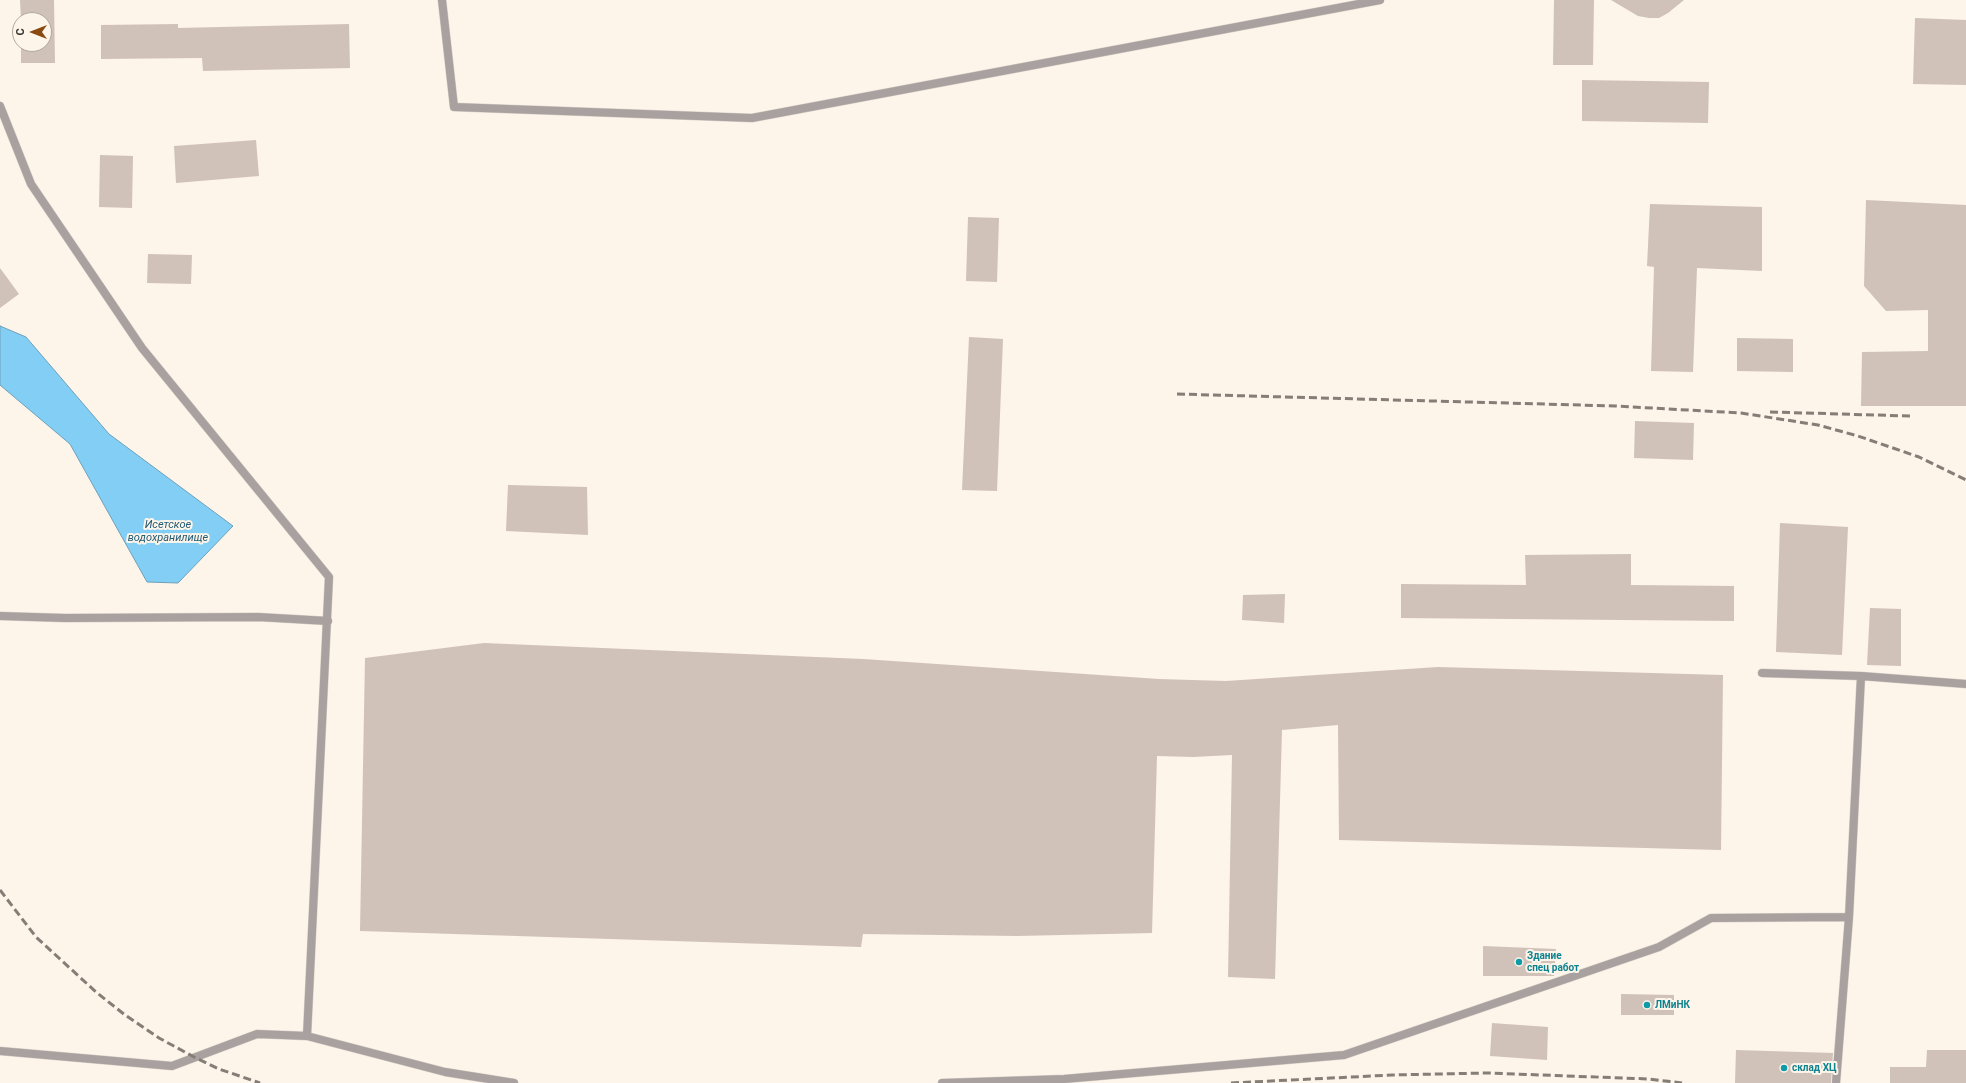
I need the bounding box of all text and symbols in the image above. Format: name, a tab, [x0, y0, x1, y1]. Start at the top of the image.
north arrow	[12, 12, 52, 52]
text: С	[14, 28, 27, 36]
water label: Исетское водохранилище	[128, 518, 208, 544]
place label: Здание спец работ	[1527, 950, 1579, 974]
marker: Здание спец работ	[1514, 957, 1524, 967]
place label: ЛМиНК	[1655, 999, 1690, 1011]
marker: ЛМиНК	[1642, 1000, 1652, 1010]
place label: склад ХЦ	[1792, 1062, 1837, 1074]
marker: склад ХЦ	[1779, 1063, 1789, 1073]

